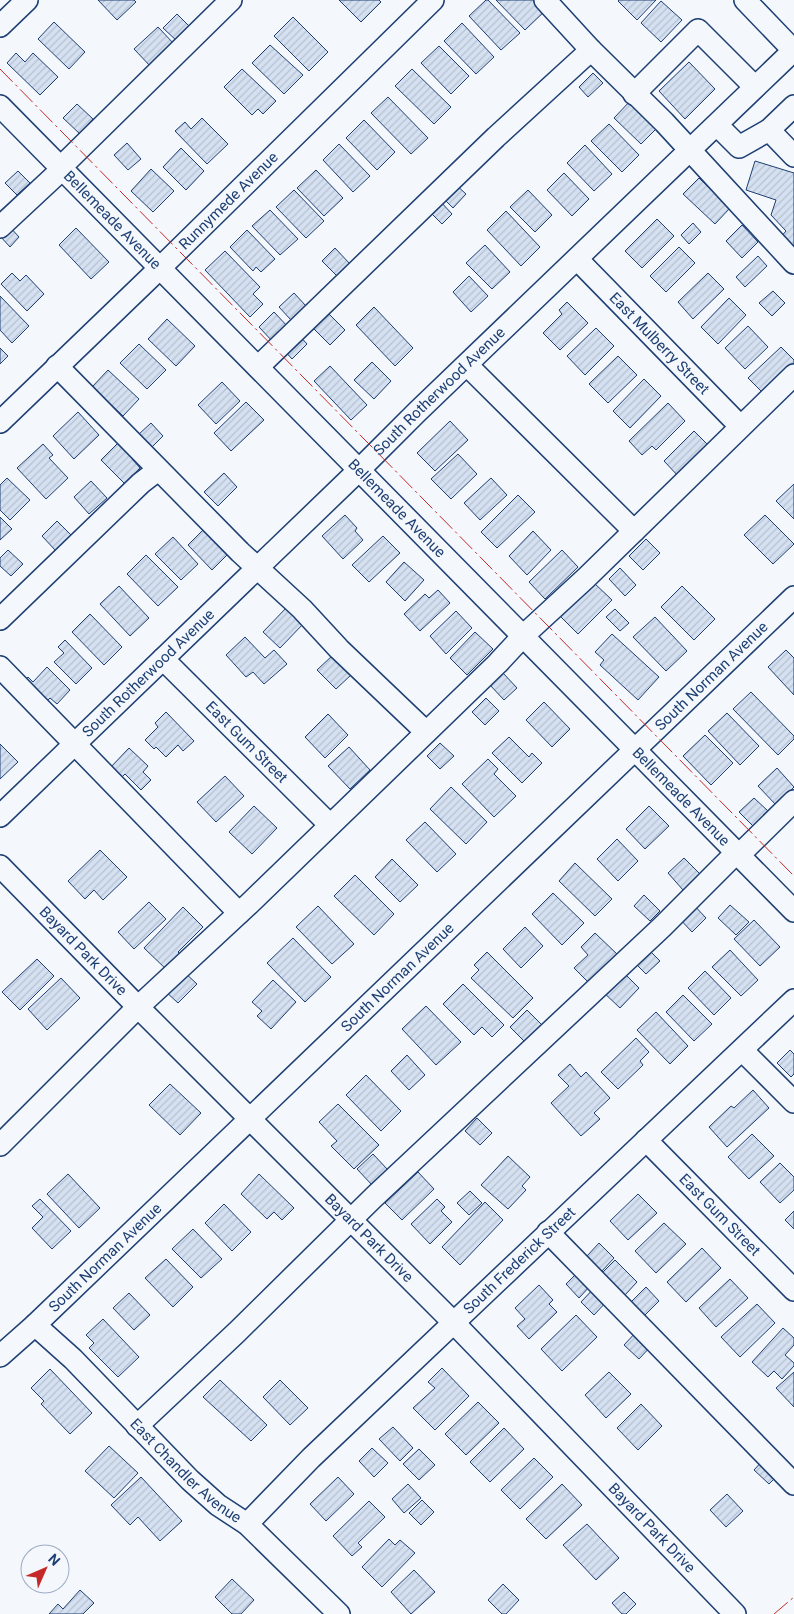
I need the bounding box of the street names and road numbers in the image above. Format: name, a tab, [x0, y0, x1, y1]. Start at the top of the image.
street label: Runnymede Avenue	[175, 148, 282, 253]
street label: Bellemeade Avenue	[60, 167, 165, 273]
street label: East Mulberry Street	[606, 289, 713, 398]
street label: South Rotherwood Avenue	[370, 323, 509, 459]
street label: Bellemeade Avenue	[344, 455, 449, 561]
street label: South Rotherwood Avenue	[79, 605, 218, 741]
street label: South Norman Avenue	[651, 618, 772, 734]
street label: East Gum Street	[202, 698, 291, 787]
street label: Bellemeade Avenue	[629, 744, 734, 850]
street label: Bayard Park Drive	[36, 903, 131, 999]
street label: South Norman Avenue	[337, 919, 458, 1036]
street label: East Gum Street	[675, 1170, 764, 1260]
street label: Bayard Park Drive	[321, 1190, 417, 1286]
street label: South Norman Avenue	[45, 1199, 165, 1316]
street label: South Frederick Street	[460, 1203, 579, 1318]
street label: East Chandler Avenue	[126, 1415, 245, 1527]
street label: Bayard Park Drive	[605, 1479, 699, 1576]

